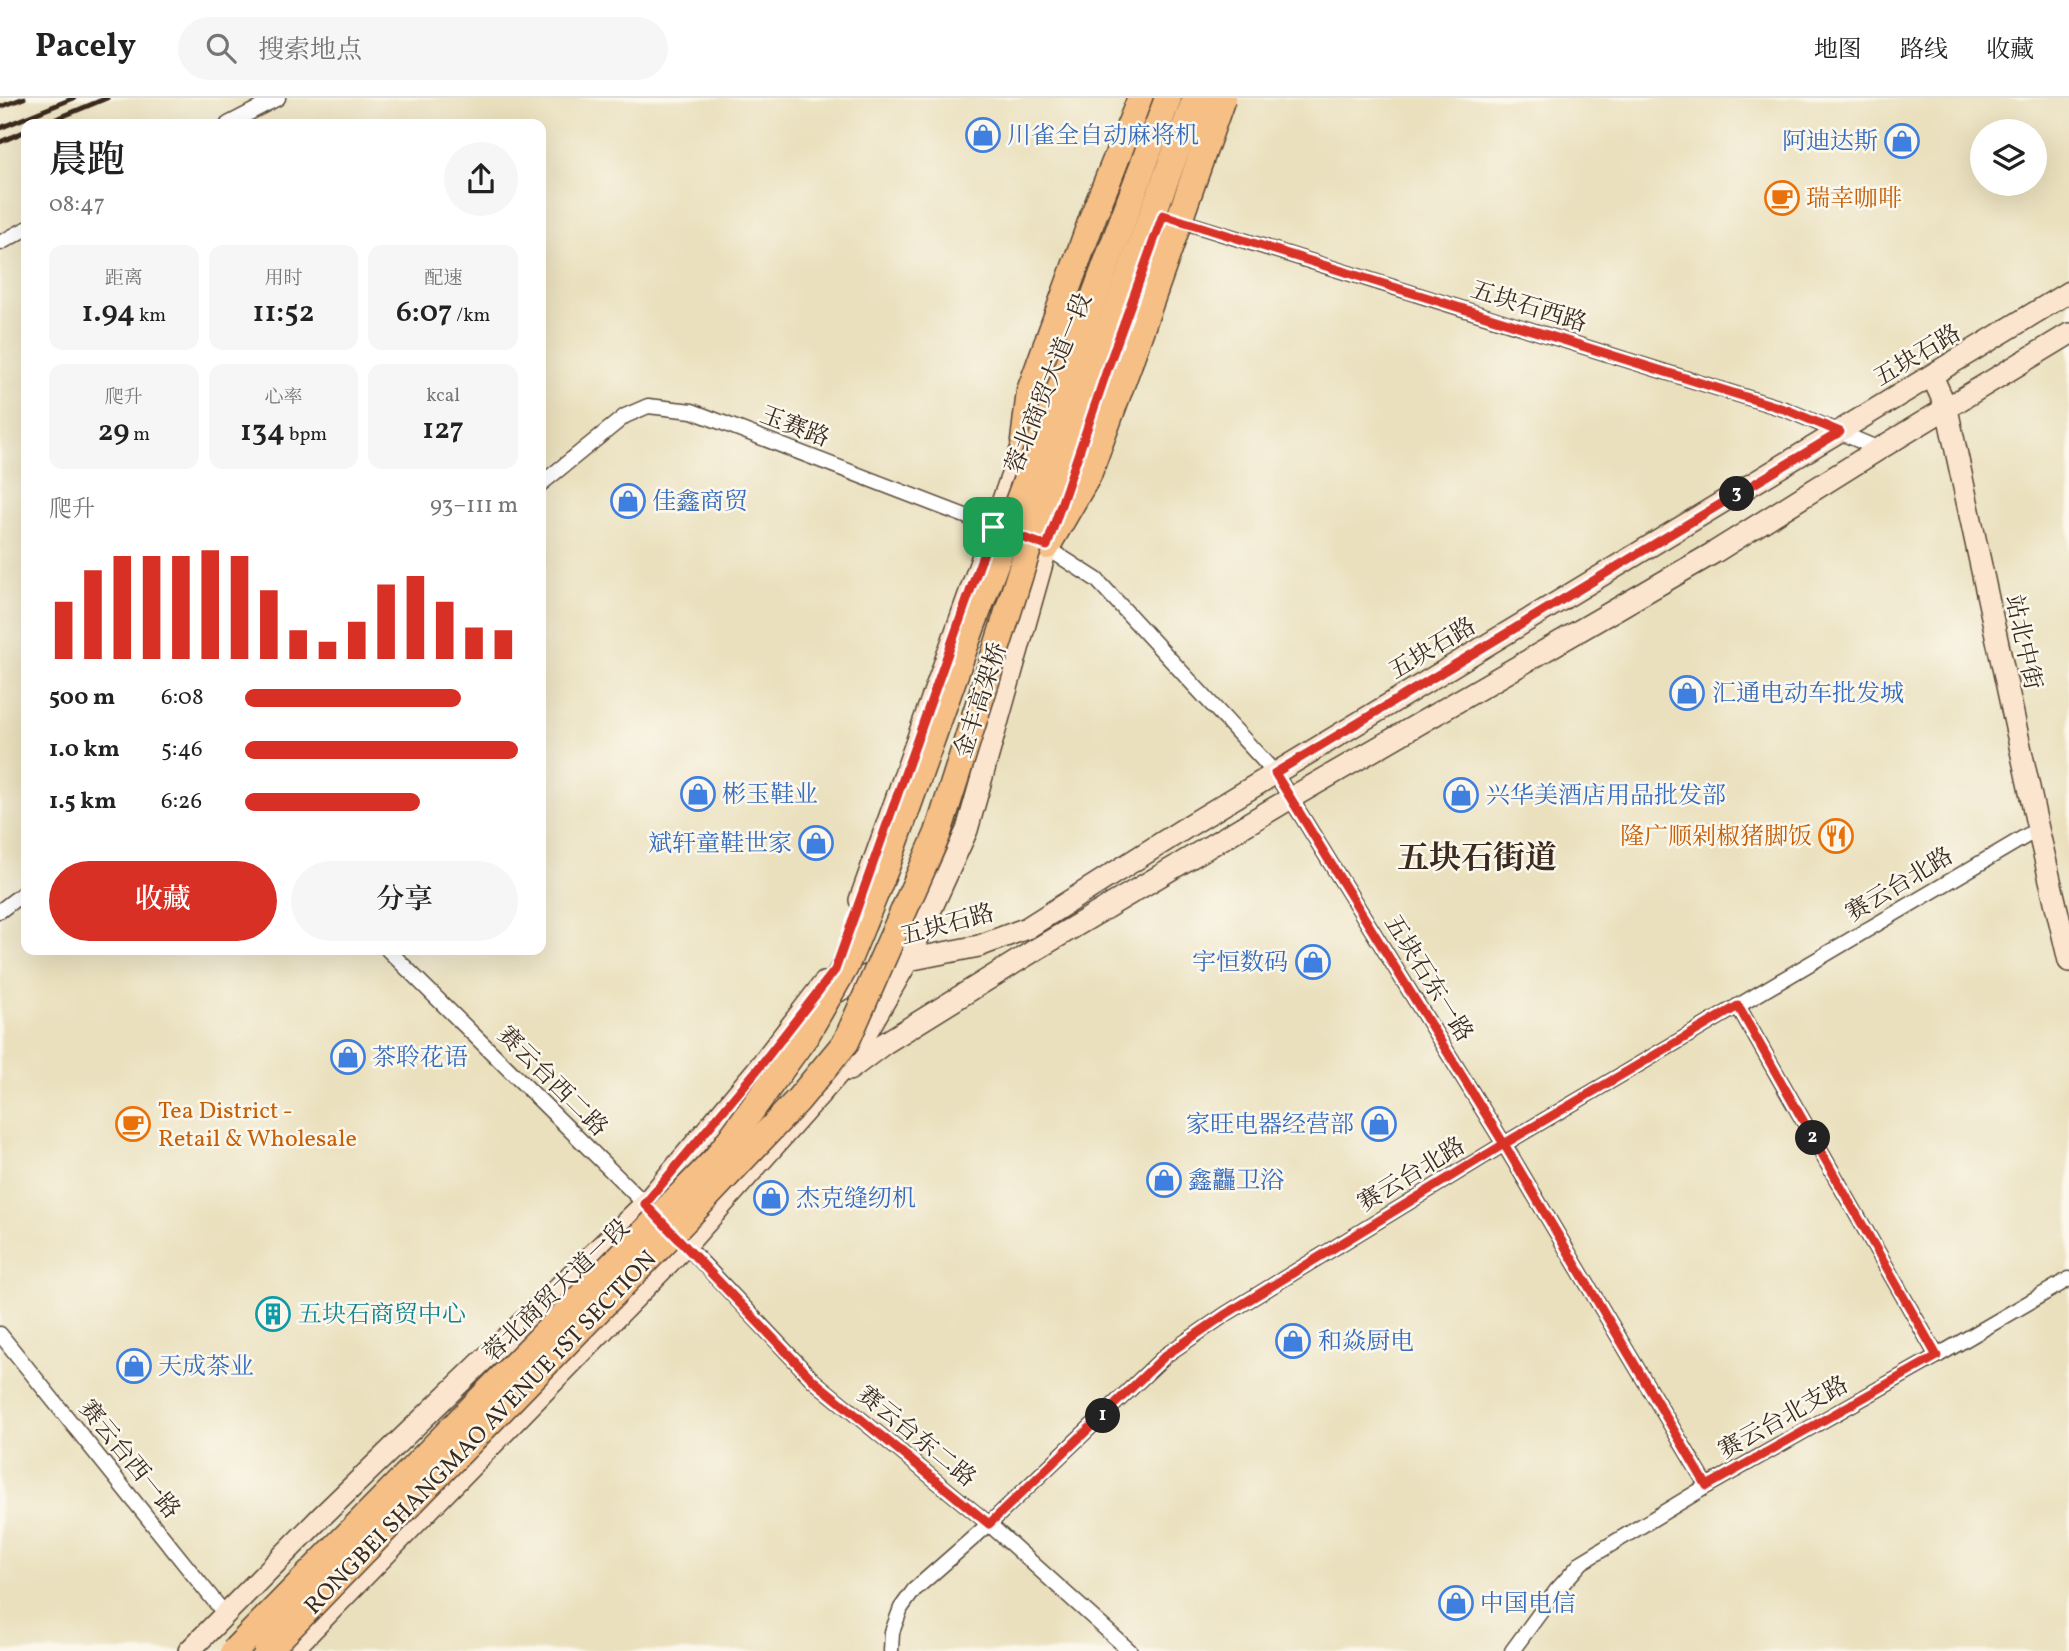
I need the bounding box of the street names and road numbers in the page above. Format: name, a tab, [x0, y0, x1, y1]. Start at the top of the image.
street label: 五块石西路	[1466, 274, 1591, 342]
street label: 蓉北商贸大道一段	[998, 288, 1102, 479]
street label: 五块石路	[1868, 317, 1968, 396]
street label: 玉赛路	[755, 399, 834, 457]
street label: 站北中街	[1995, 592, 2049, 693]
street label: 五块石路	[1383, 610, 1483, 689]
street label: 金丰高架桥	[947, 638, 1017, 763]
street label: 赛云台北路	[1840, 840, 1960, 931]
street label: 五块石路	[897, 897, 998, 955]
street label: 五块石东一路	[1375, 909, 1480, 1049]
street label: 赛云台西二路	[489, 1019, 615, 1145]
street label: 赛云台北路	[1352, 1130, 1472, 1221]
street label: 蓉北商贸大道一段	[477, 1213, 638, 1370]
street label: RONGBEI SHANGMAO AVENUE 1ST SECTION	[297, 1244, 665, 1623]
street label: 赛云台北支路	[1713, 1369, 1855, 1469]
street label: 赛云台东二路	[849, 1379, 982, 1496]
street label: 赛云台西一路	[70, 1394, 187, 1527]

